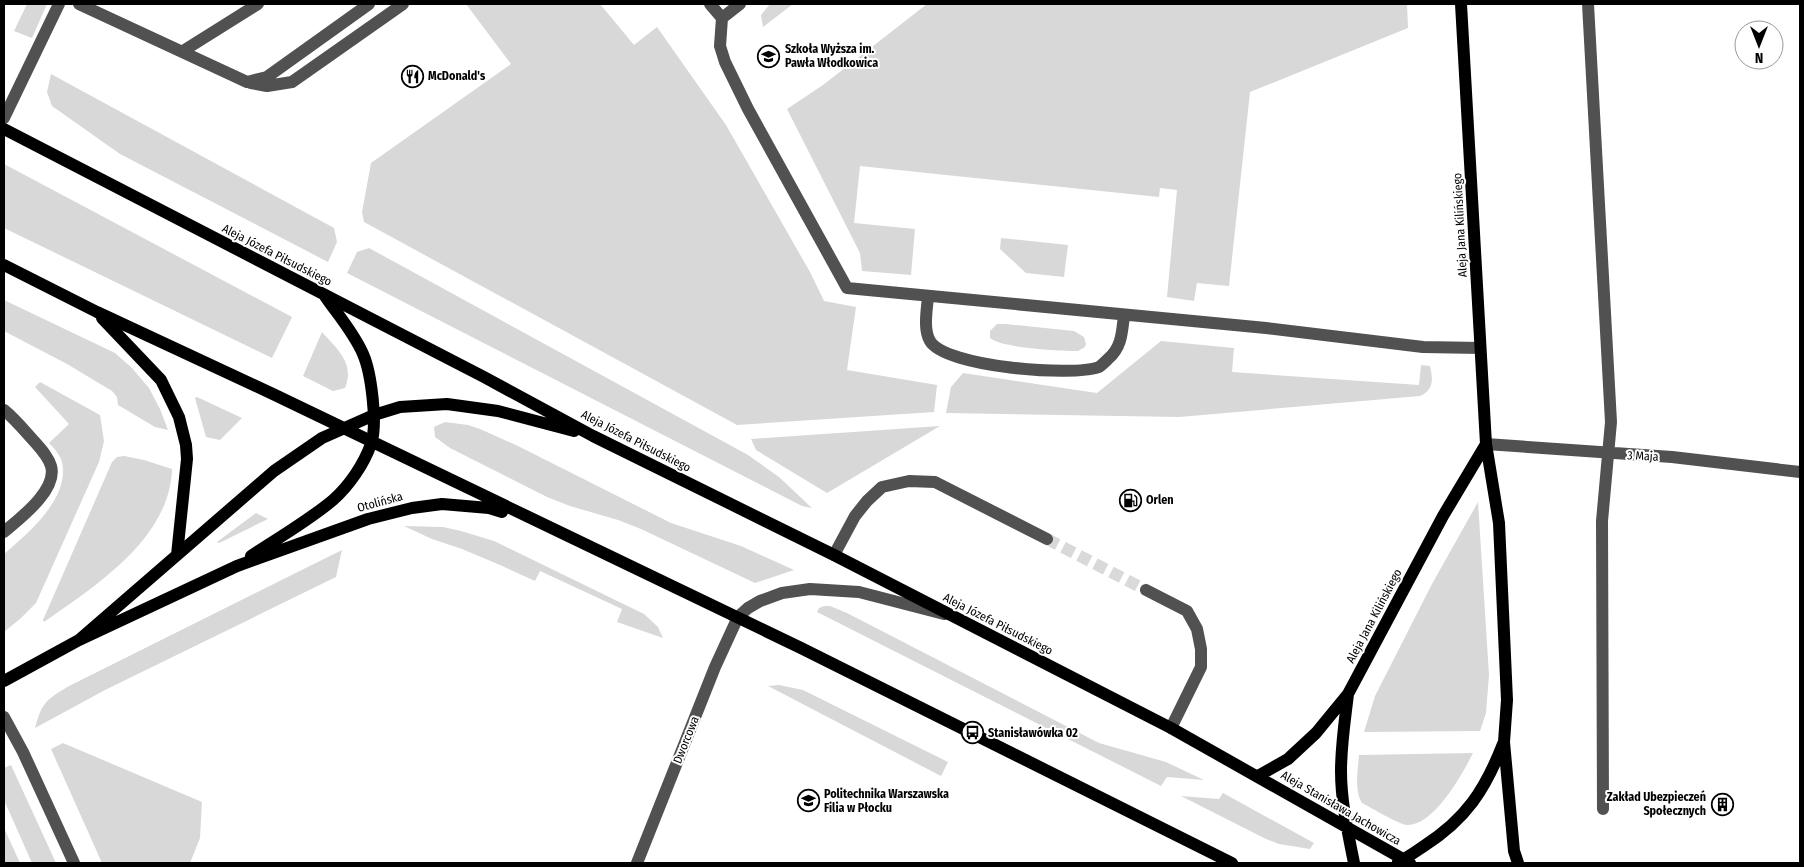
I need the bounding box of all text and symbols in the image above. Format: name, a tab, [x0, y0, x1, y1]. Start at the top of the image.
north arrow	[1734, 20, 1784, 70]
place label: Szkoła Wyższa im. Pawła Włodkowica	[785, 42, 878, 70]
school or university icon: Szkoła Wyższa im. Pawła Włodkowica	[757, 44, 781, 68]
text: N	[1755, 49, 1763, 66]
restaurant icon: McDonald's	[400, 64, 424, 88]
place label: McDonald's	[428, 69, 486, 83]
street label: Aleja Jana Kilińskiego	[1450, 172, 1470, 278]
street label: Aleja Józefa Piłsudskiego	[220, 221, 334, 289]
street label: Aleja Józefa Piłsudskiego	[579, 407, 693, 475]
street label: 3 Maja	[1627, 448, 1659, 464]
fuel station icon: Orlen	[1118, 488, 1142, 512]
street label: Otolińska	[356, 489, 404, 515]
place label: Orlen	[1146, 493, 1174, 507]
street label: Aleja Jana Kilińskiego	[1343, 567, 1405, 665]
street label: Aleja Józefa Piłsudskiego	[941, 590, 1055, 658]
street label: Dworcowa	[670, 714, 702, 766]
bus stop icon: Stanisławówka 02	[960, 721, 984, 745]
place label: Stanisławówka 02	[988, 726, 1078, 740]
street label: Aleja Stanisława Jachowicza	[1279, 768, 1404, 848]
place label: Politechnika Warszawska Filia w Płocku	[824, 787, 949, 815]
school or university icon: Politechnika Warszawska Filia w Płocku	[796, 789, 820, 813]
place label: Zakład Ubezpieczeń Społecznych	[1607, 790, 1706, 818]
building icon: Zakład Ubezpieczeń Społecznych	[1710, 792, 1734, 816]

